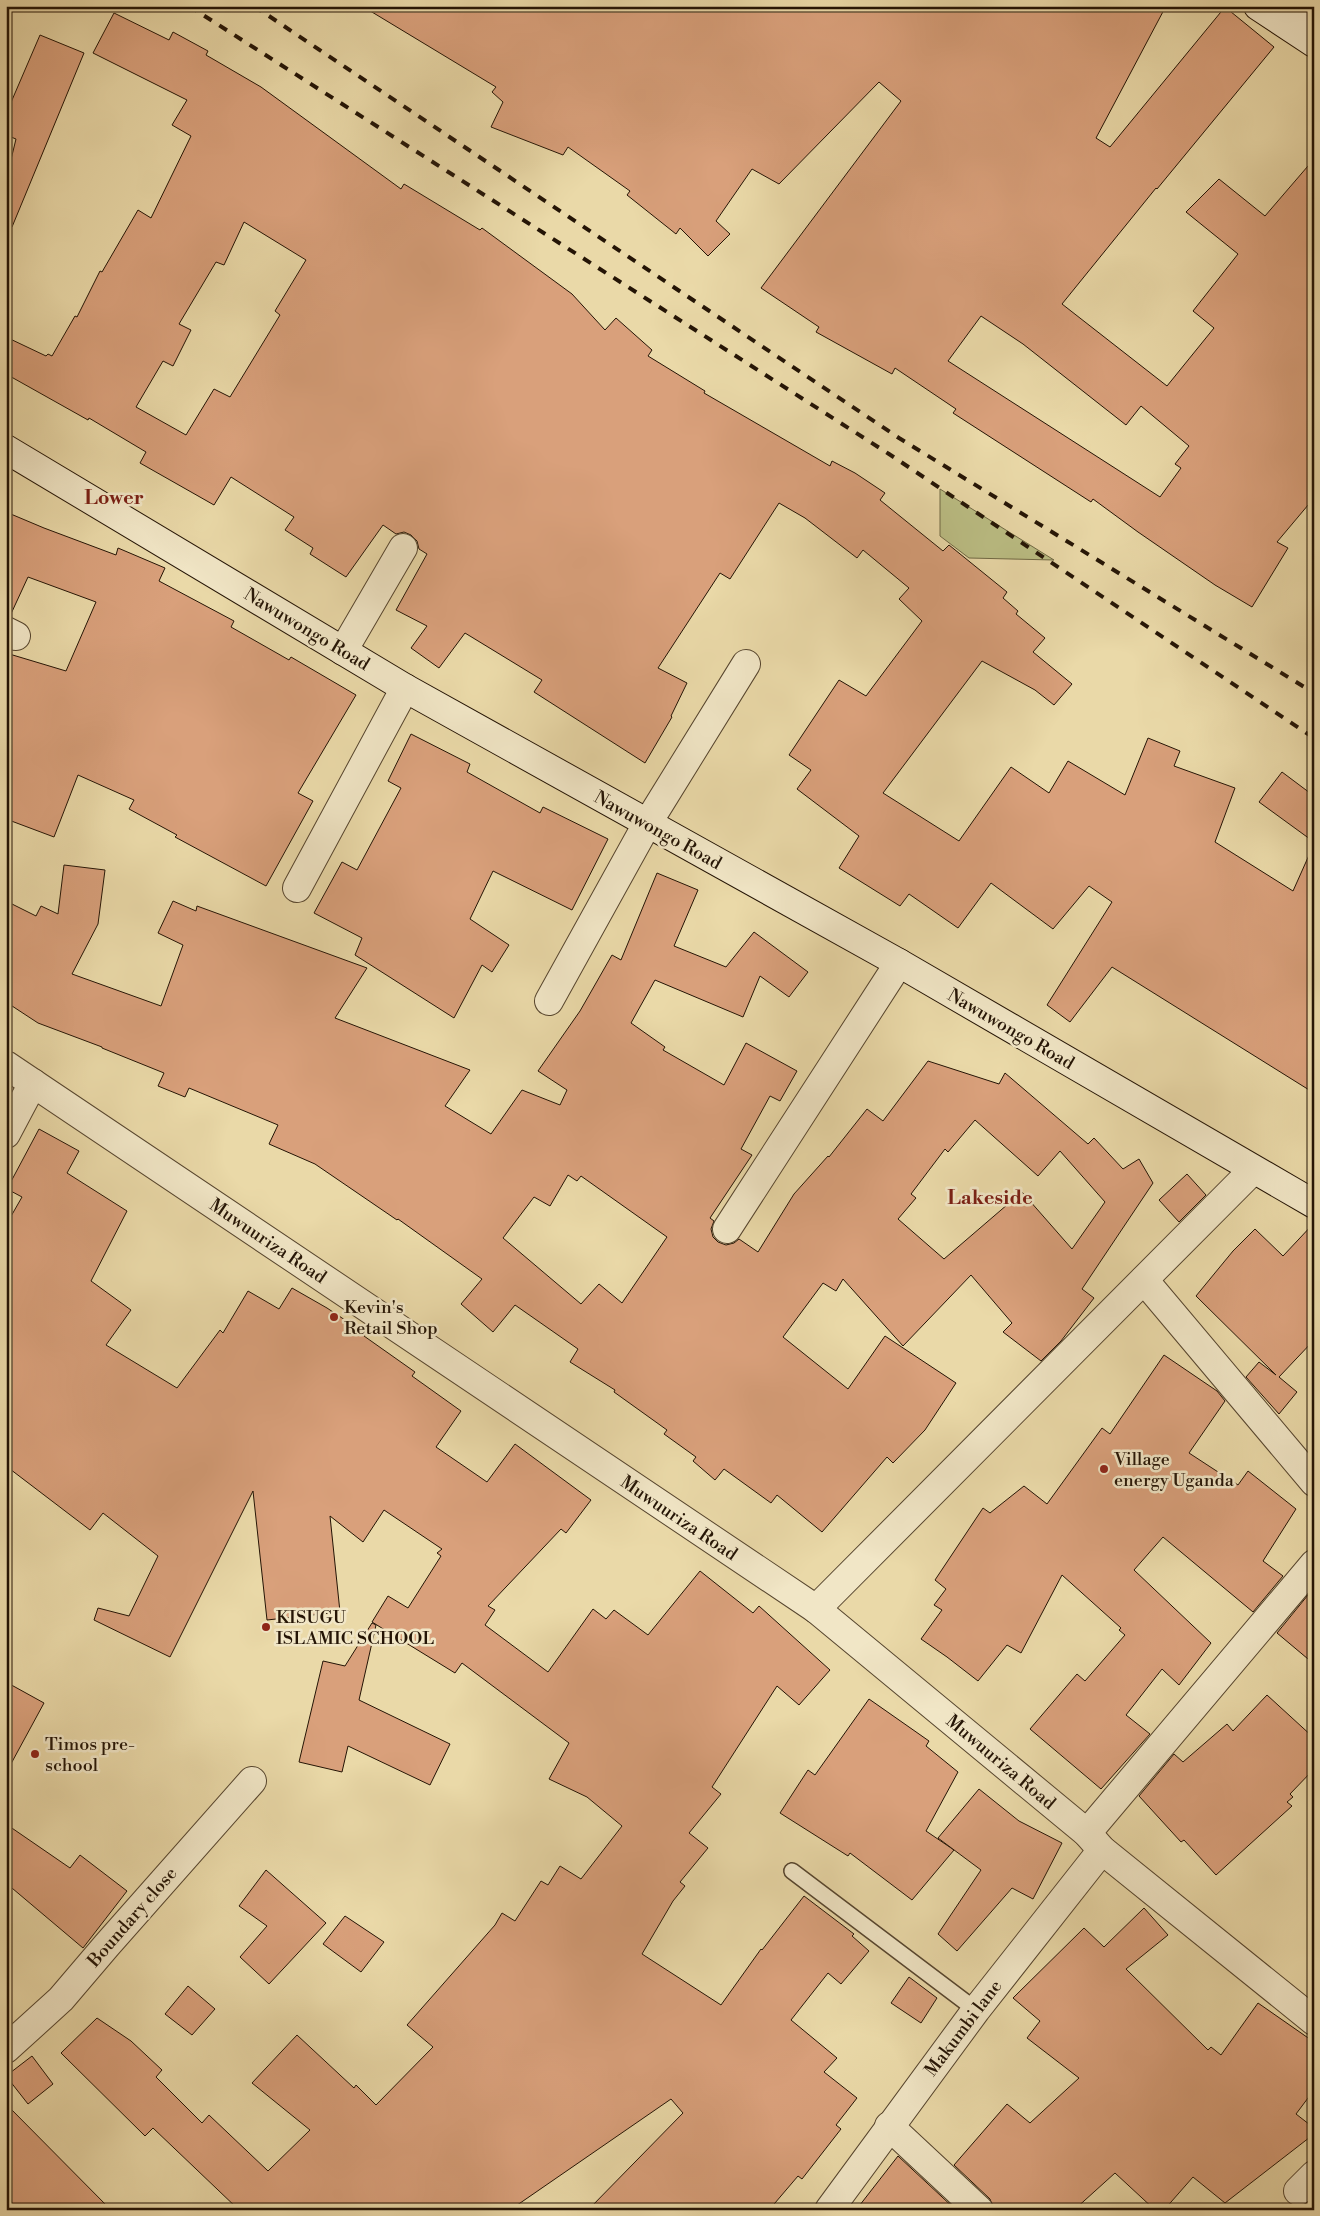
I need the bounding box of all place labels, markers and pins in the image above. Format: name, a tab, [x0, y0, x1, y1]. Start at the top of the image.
place label: Kevin's Retail Shop	[344, 1296, 438, 1340]
marker: Kevin's Retail Shop	[328, 1311, 340, 1323]
place label: Village energy Uganda	[1113, 1448, 1235, 1492]
marker: Village energy Uganda	[1098, 1463, 1110, 1475]
place label: KISUGU ISLAMIC SCHOOL	[276, 1606, 434, 1650]
marker: KISUGU ISLAMIC SCHOOL	[260, 1621, 272, 1633]
place label: Timos pre- school	[45, 1733, 135, 1777]
marker: Timos pre- school	[29, 1748, 41, 1760]

